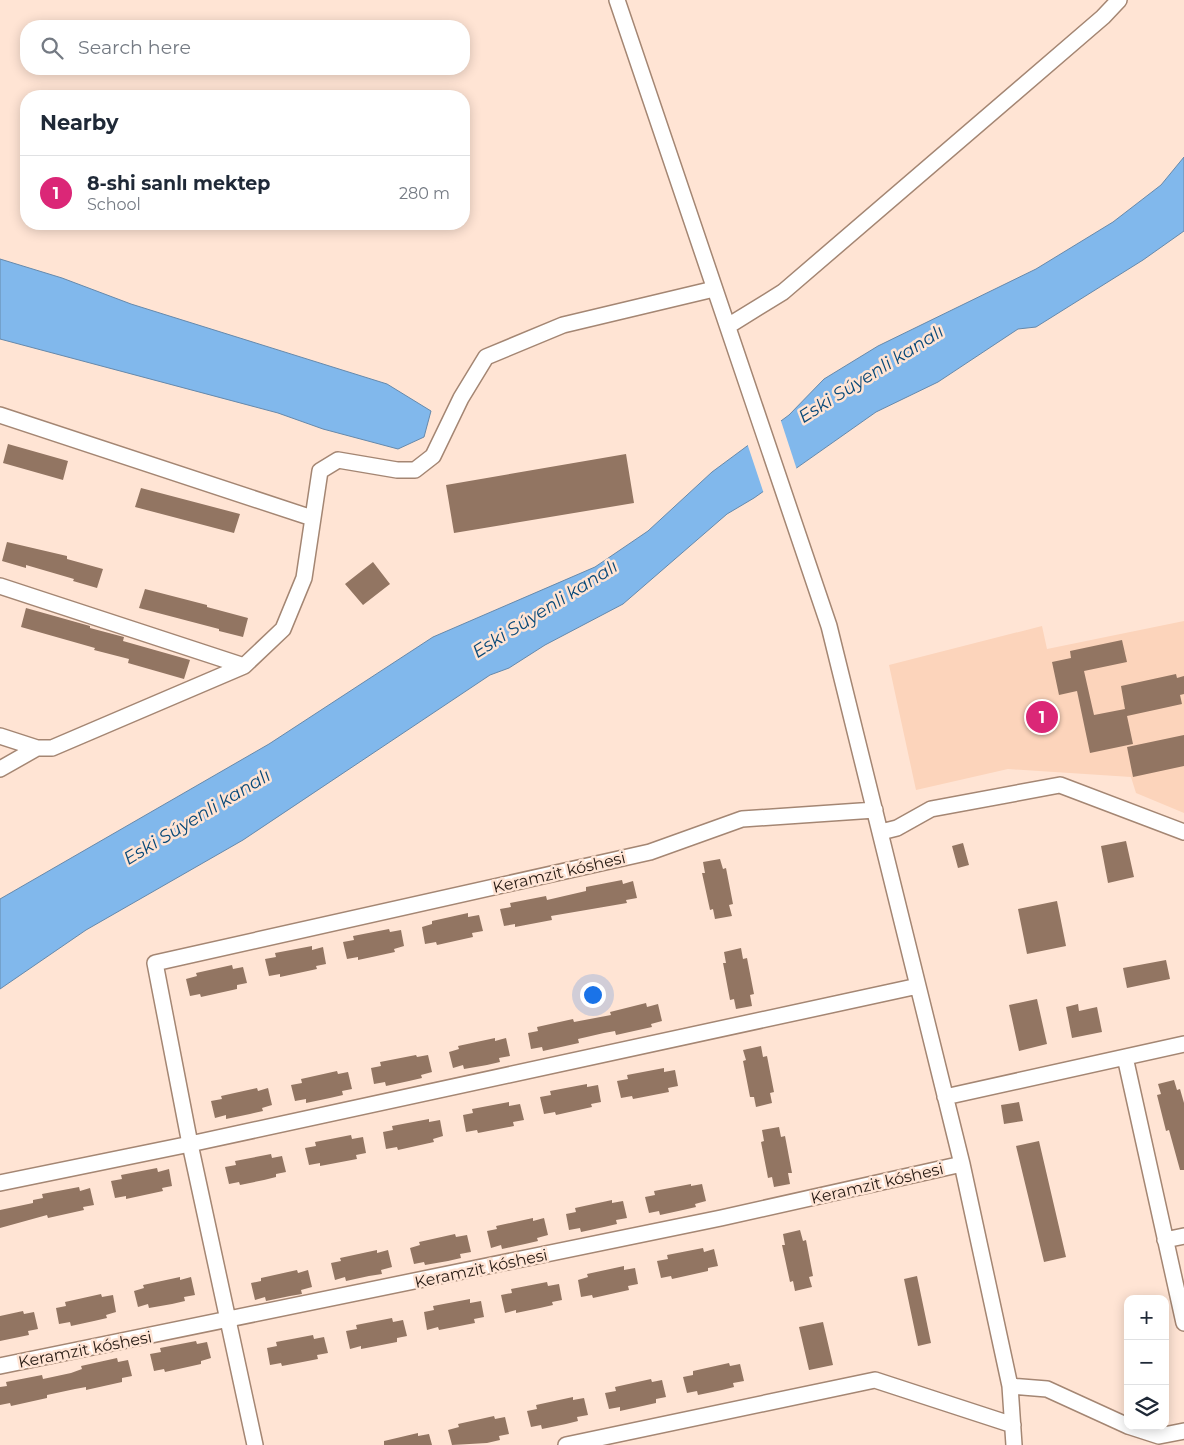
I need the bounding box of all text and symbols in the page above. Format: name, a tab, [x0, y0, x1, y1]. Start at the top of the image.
search box	[20, 20, 470, 75]
icon: search	[38, 34, 66, 62]
text: Search here	[78, 36, 191, 59]
text: Nearby	[40, 110, 119, 135]
text: 8-shi sanlı mektep	[87, 172, 270, 195]
text: 1	[53, 184, 59, 203]
text: 280 m	[399, 184, 450, 203]
text: School	[87, 195, 141, 214]
water label: Eski Súyenli kanalı	[794, 320, 948, 428]
water label: Eski Súyenli kanalı	[468, 555, 622, 663]
pin: 1	[1026, 698, 1058, 736]
water label: Eski Súyenli kanalı	[120, 764, 274, 870]
street label: Keramzit kóshesi	[491, 848, 627, 897]
your location	[580, 982, 606, 1008]
street label: Keramzit kóshesi	[809, 1159, 945, 1208]
street label: Keramzit kóshesi	[413, 1245, 549, 1292]
map controls	[1124, 1295, 1169, 1430]
button: +	[1124, 1295, 1169, 1340]
street label: Keramzit kóshesi	[17, 1327, 153, 1372]
button: −	[1124, 1340, 1169, 1385]
button: layers	[1124, 1385, 1169, 1430]

